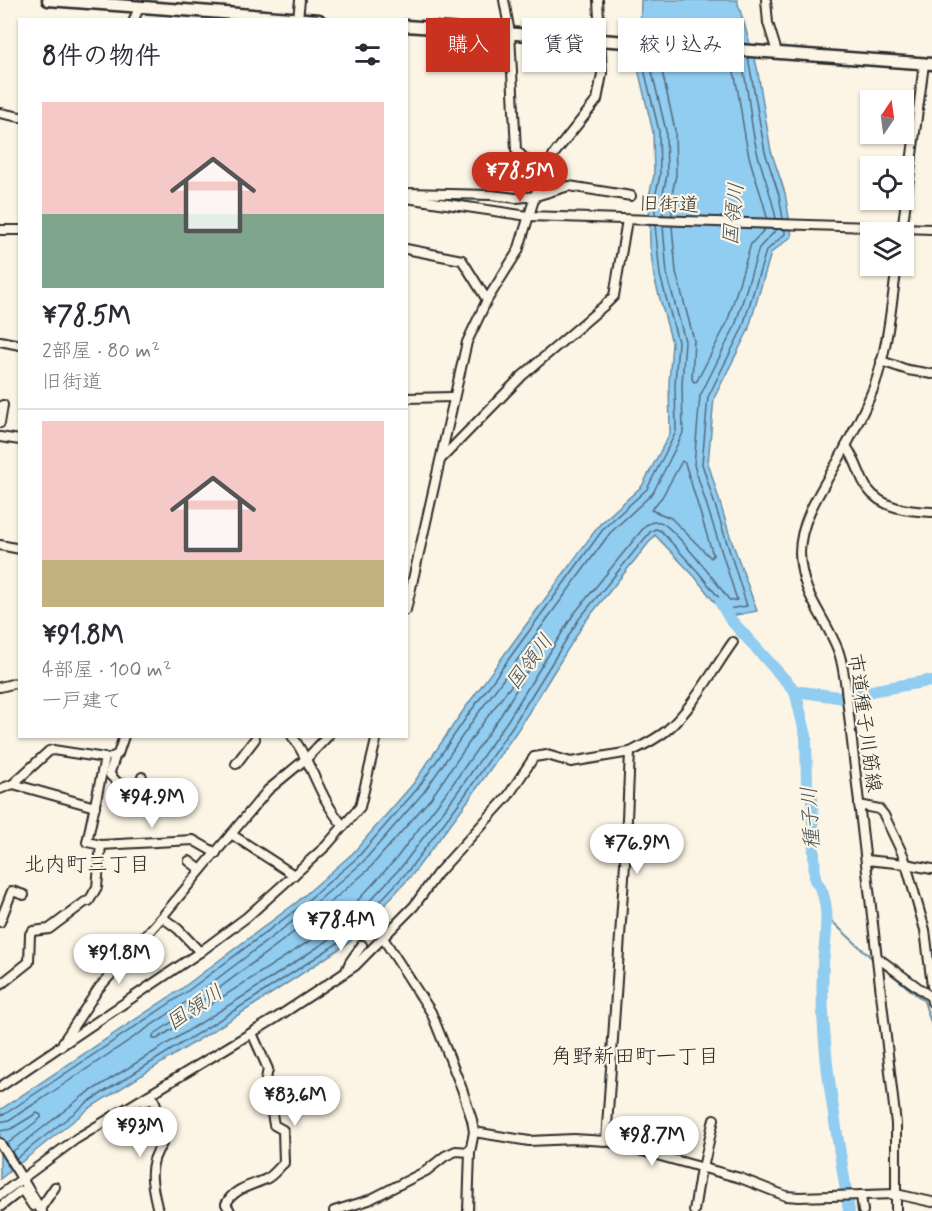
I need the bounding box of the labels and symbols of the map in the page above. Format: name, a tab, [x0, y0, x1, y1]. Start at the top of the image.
north arrow	[860, 90, 914, 144]
pin: ¥78.5M	[471, 152, 569, 203]
water label: 国領川	[717, 181, 751, 247]
street label: 旧街道	[639, 190, 699, 220]
water label: 国領川	[500, 628, 560, 696]
street label: 市道種子川筋線	[841, 652, 887, 794]
pin: ¥94.9M	[103, 778, 201, 829]
water label: 種子川	[795, 786, 827, 850]
pin: ¥76.9M	[588, 824, 686, 875]
district label: 北内町三丁目	[24, 851, 150, 879]
pin: ¥78.4M	[292, 901, 390, 952]
pin: ¥91.8M	[70, 934, 168, 985]
water label: 国領川	[161, 979, 229, 1037]
district label: 角野新田町一丁目	[551, 1043, 719, 1071]
pin: ¥83.6M	[246, 1076, 344, 1127]
pin: ¥93M	[104, 1107, 176, 1158]
pin: ¥98.7M	[603, 1116, 701, 1167]

